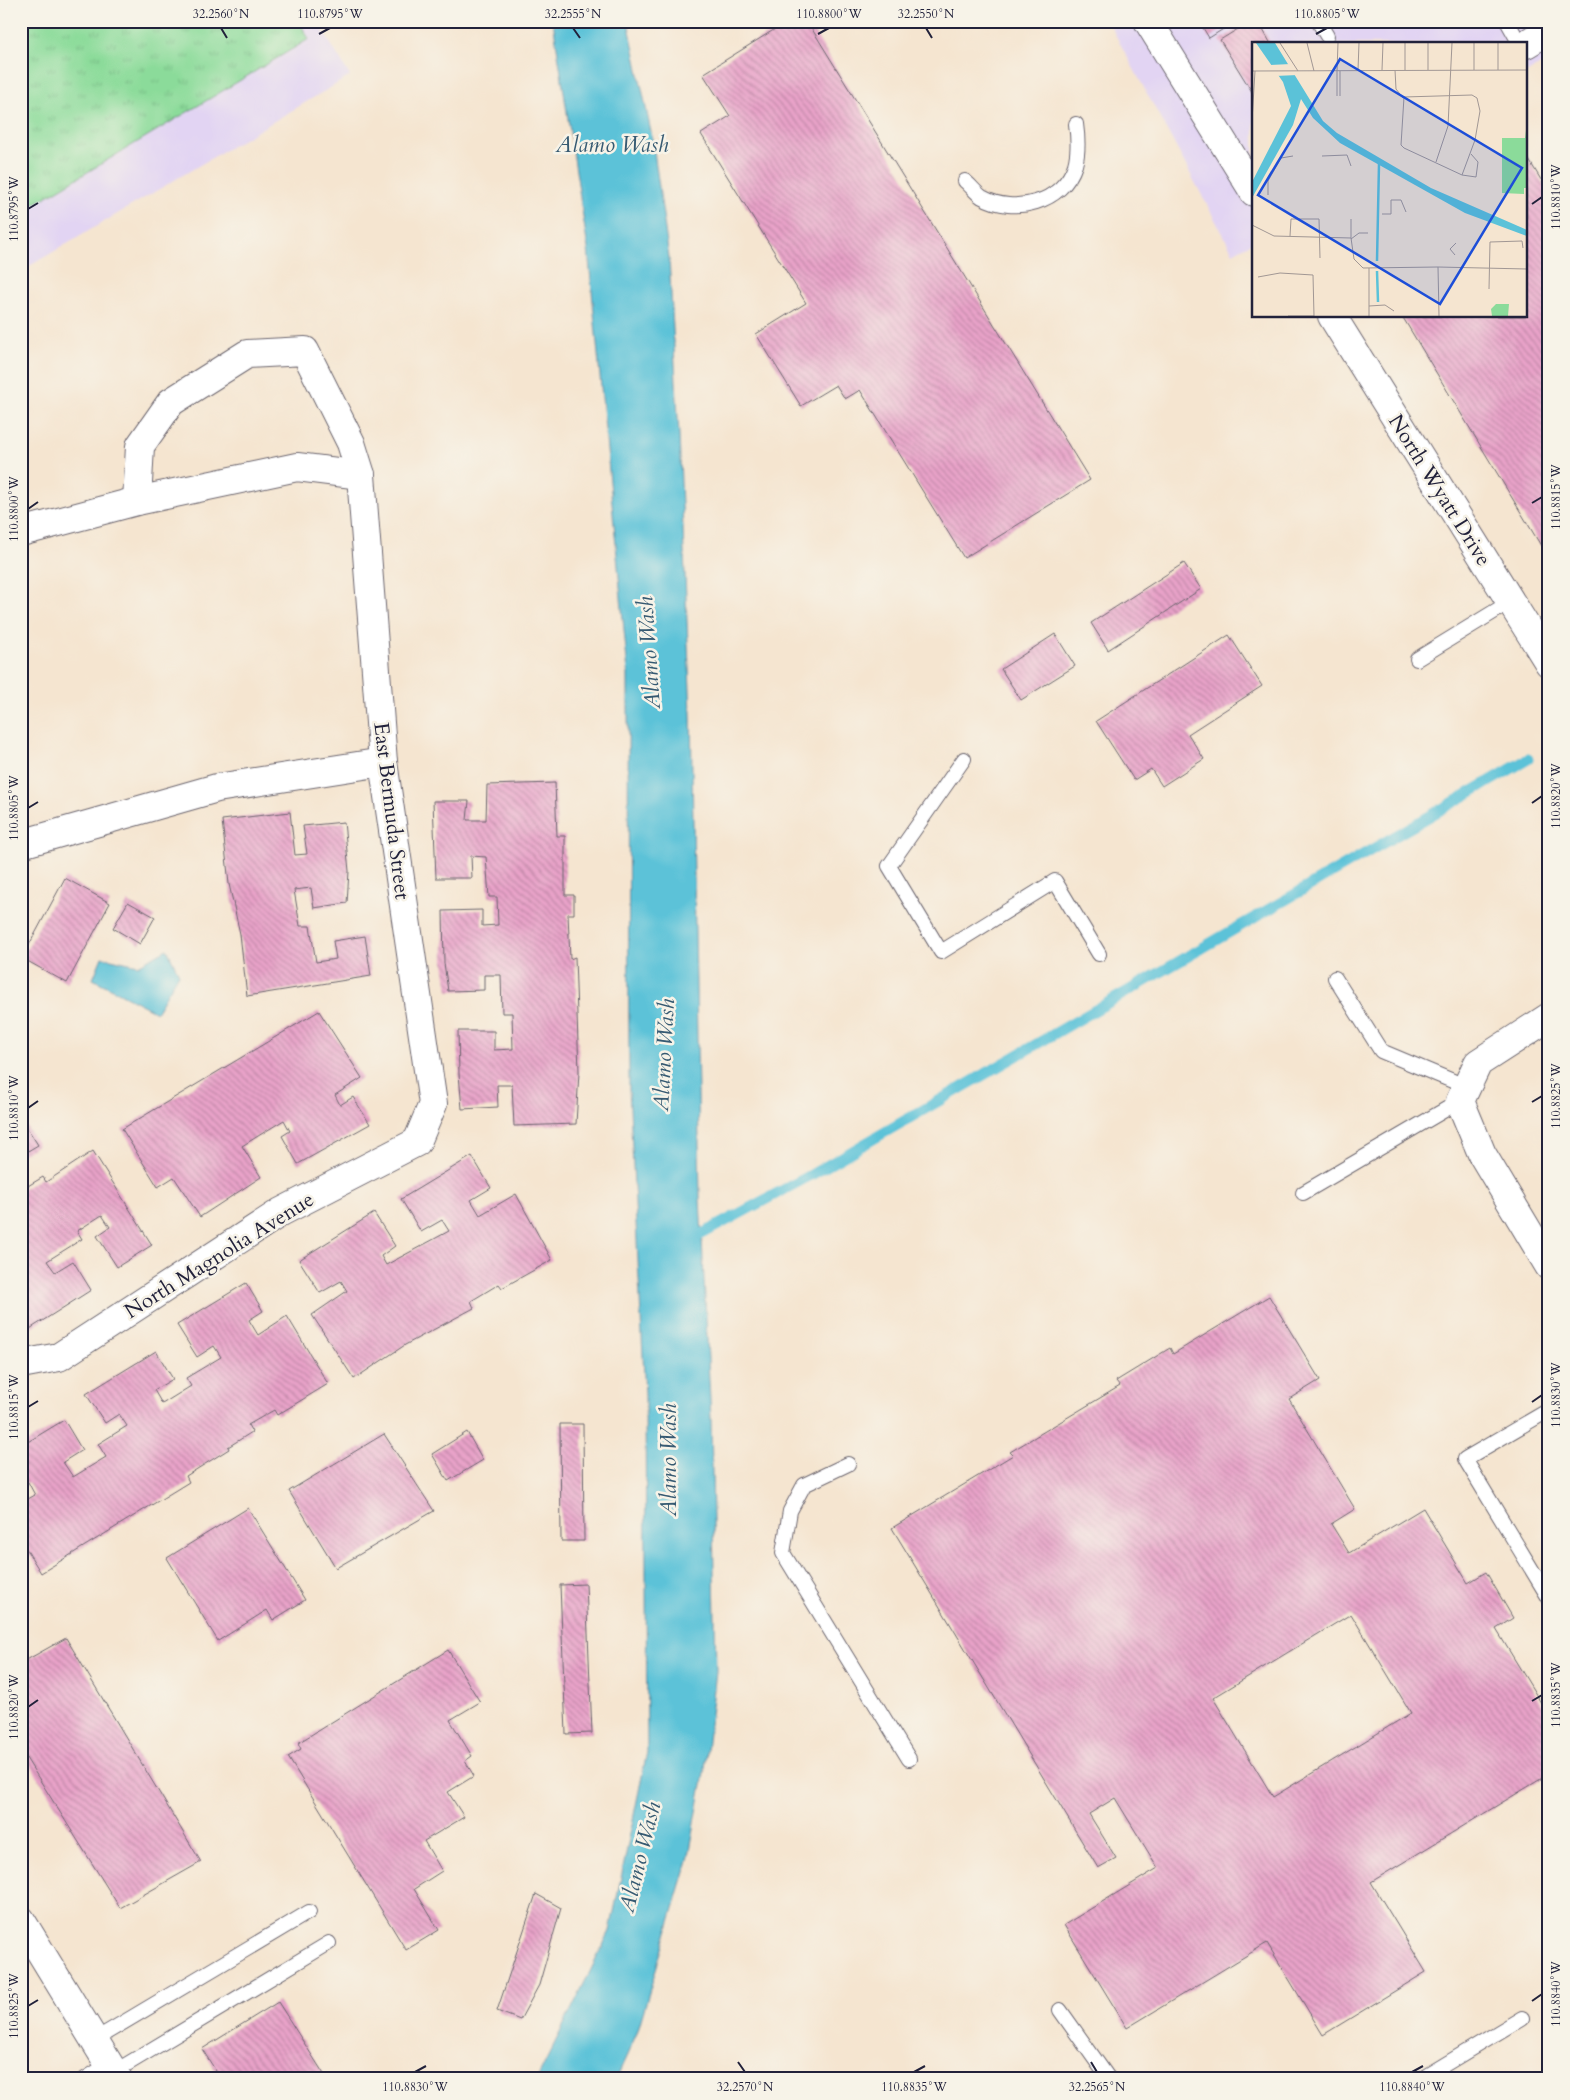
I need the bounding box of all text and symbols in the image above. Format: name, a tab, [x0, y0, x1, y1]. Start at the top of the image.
text: 32.2560°N	[193, 6, 250, 22]
text: 110.8795°W	[297, 6, 363, 22]
text: 32.2555°N	[545, 6, 602, 22]
text: 110.8800°W	[796, 6, 862, 22]
text: 32.2550°N	[898, 6, 955, 22]
text: 110.8805°W	[1294, 6, 1360, 22]
inset map	[1252, 42, 1528, 318]
water label: Alamo Wash	[554, 130, 669, 160]
text: 110.8810°W	[1548, 164, 1564, 230]
text: 110.8795°W	[6, 176, 22, 242]
street label: North Wyatt Drive	[1381, 409, 1498, 572]
text: 110.8815°W	[1548, 464, 1564, 530]
text: 110.8800°W	[6, 476, 22, 542]
water label: Alamo Wash	[630, 595, 668, 711]
street label: East Bermuda Street	[366, 721, 417, 902]
text: 110.8820°W	[1548, 763, 1564, 829]
text: 110.8805°W	[6, 775, 22, 841]
water label: Alamo Wash	[646, 997, 682, 1113]
text: 110.8825°W	[1548, 1063, 1564, 1129]
text: 110.8810°W	[6, 1075, 22, 1141]
street label: North Magnolia Avenue	[119, 1185, 320, 1326]
text: 110.8830°W	[1548, 1362, 1564, 1428]
text: 110.8815°W	[6, 1374, 22, 1440]
water label: Alamo Wash	[654, 1403, 684, 1518]
text: 110.8835°W	[1548, 1662, 1564, 1728]
text: 110.8820°W	[6, 1674, 22, 1740]
water label: Alamo Wash	[611, 1798, 668, 1917]
text: 110.8840°W	[1548, 1961, 1564, 2027]
text: 110.8825°W	[6, 1973, 22, 2039]
text: 110.8830°W	[382, 2079, 448, 2095]
text: 32.2570°N	[717, 2079, 774, 2095]
text: 110.8835°W	[881, 2079, 947, 2095]
text: 32.2565°N	[1069, 2079, 1126, 2095]
text: 110.8840°W	[1379, 2079, 1445, 2095]

